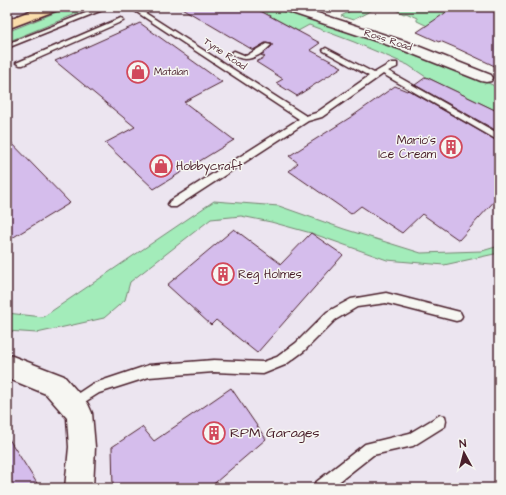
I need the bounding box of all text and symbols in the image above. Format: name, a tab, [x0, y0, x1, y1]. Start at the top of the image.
street label: Ross Road	[362, 26, 414, 54]
street label: Tyne Road	[200, 34, 249, 74]
shop icon: Matalan	[125, 59, 151, 85]
place label: Matalan	[154, 65, 188, 79]
place label: Mario's Ice Cream	[378, 132, 437, 163]
building icon: Mario's Ice Cream	[438, 134, 464, 160]
shop icon: Hobbycraft	[148, 153, 174, 179]
place label: Hobbycraft	[176, 158, 243, 176]
building icon: Reg Holmes	[210, 261, 236, 287]
place label: Reg Holmes	[238, 266, 302, 284]
building icon: RPM Garages	[201, 420, 227, 446]
place label: RPM Garages	[230, 423, 320, 443]
north arrow	[444, 433, 484, 473]
text: N	[459, 436, 467, 451]

